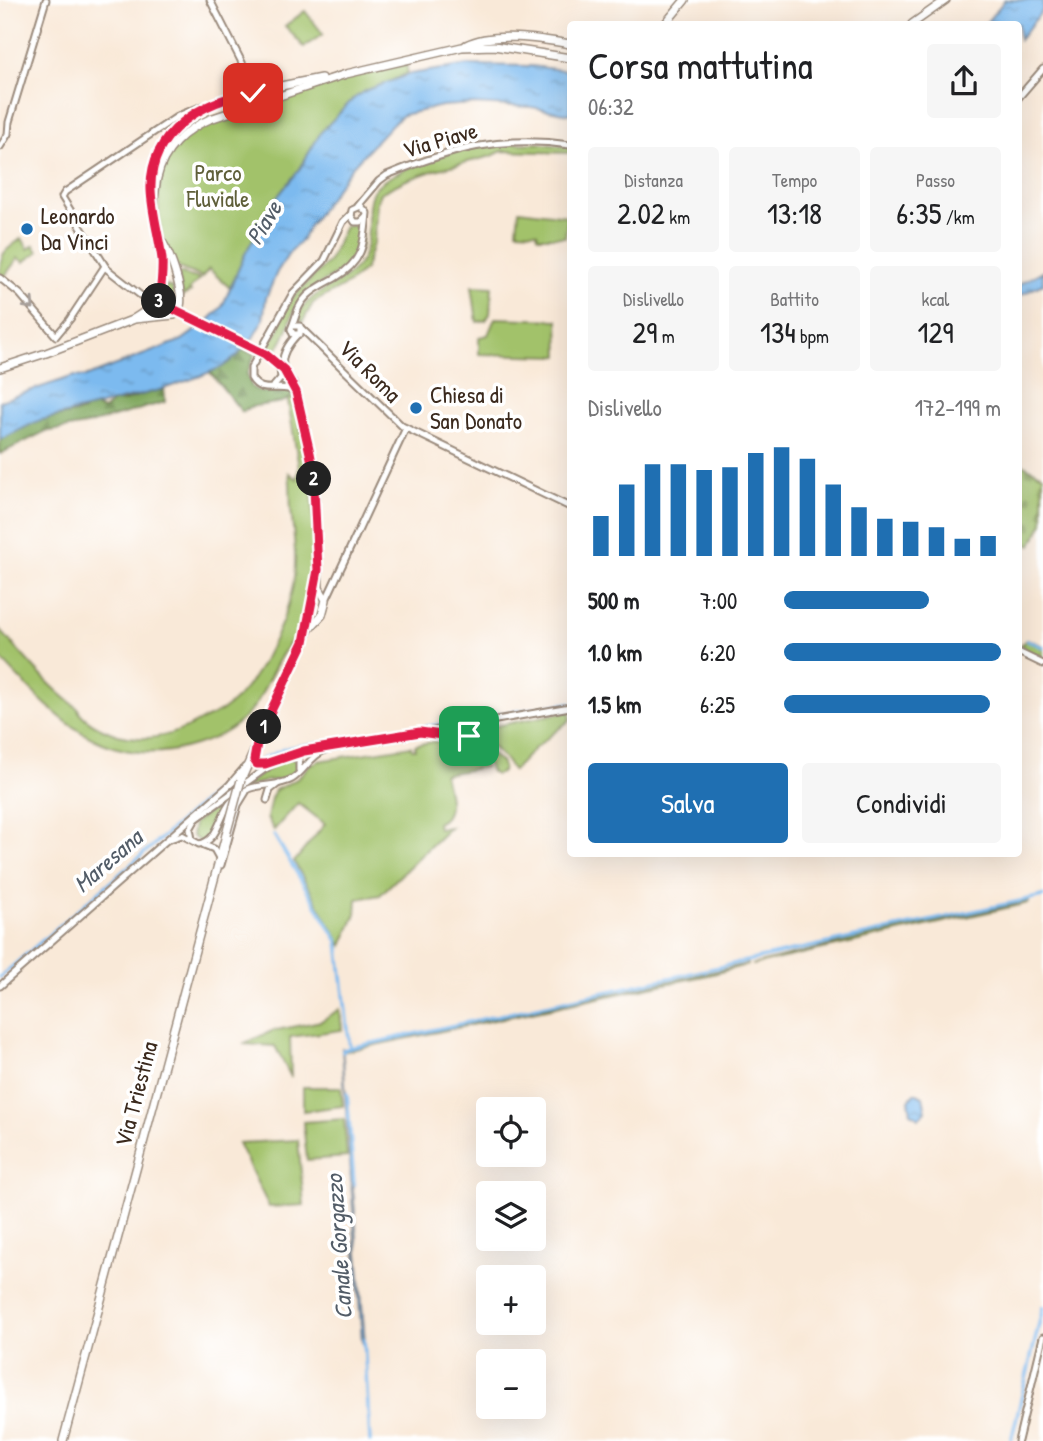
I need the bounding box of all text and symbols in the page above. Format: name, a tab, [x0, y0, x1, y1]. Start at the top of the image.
text: Corsa mattutina	[588, 39, 813, 91]
button: share	[927, 44, 1001, 118]
pin	[223, 63, 283, 123]
icon: check	[234, 74, 272, 112]
text: 06:32	[588, 91, 634, 122]
street label: Via Piave	[399, 114, 481, 165]
park label: Parco Fluviale	[186, 157, 249, 214]
text: Distanza	[624, 167, 683, 193]
text: Tempo	[772, 167, 817, 193]
text: Passo	[916, 167, 955, 193]
text: 2.02	[617, 193, 665, 233]
text: 13:18	[767, 193, 822, 233]
text: 6:35	[896, 193, 941, 233]
water label: Piave	[238, 194, 289, 250]
place label: Leonardo Da Vinci	[41, 200, 115, 257]
text: km	[665, 204, 690, 230]
text: /km	[941, 204, 975, 230]
marker: Leonardo Da Vinci	[19, 221, 35, 237]
pin: 3	[142, 284, 176, 318]
text: Dislivello	[623, 286, 684, 312]
text: Battito	[770, 286, 819, 312]
text: kcal	[922, 286, 949, 312]
text: 3	[154, 287, 163, 313]
one-way arrow	[22, 297, 34, 310]
text: 29	[632, 312, 657, 352]
text: 134	[760, 312, 796, 352]
text: 129	[918, 312, 953, 352]
text: m	[657, 323, 675, 349]
text: bpm	[796, 323, 829, 349]
street label: Via Roma	[332, 333, 408, 409]
place label: Chiesa di San Donato	[430, 379, 522, 436]
text: Dislivello	[588, 392, 662, 423]
text: 172–199 m	[915, 392, 1001, 423]
marker: Chiesa di San Donato	[408, 400, 424, 416]
pin: 2	[296, 462, 332, 496]
text: 2	[309, 465, 318, 491]
text: 500 m	[588, 585, 639, 616]
text: 7:00	[700, 585, 737, 616]
text: 1.0 km	[588, 637, 642, 668]
text: 6:20	[700, 637, 736, 668]
text: 1.5 km	[588, 689, 641, 720]
text: 6:25	[700, 689, 735, 720]
pin	[439, 706, 499, 766]
pin: 1	[246, 710, 282, 744]
text: 1	[260, 713, 267, 739]
icon: arrive	[450, 717, 488, 755]
button: Salva	[588, 763, 788, 843]
button: Condividi	[802, 763, 1001, 843]
water label: Maresana	[66, 820, 151, 899]
street label: Via Triestina	[107, 1038, 164, 1150]
map controls	[476, 1097, 546, 1419]
button: locate	[476, 1097, 546, 1167]
water label: Canale Gorgazzo	[317, 1171, 360, 1321]
button: layers	[476, 1181, 546, 1251]
button: +	[476, 1265, 546, 1335]
button: −	[476, 1349, 546, 1419]

